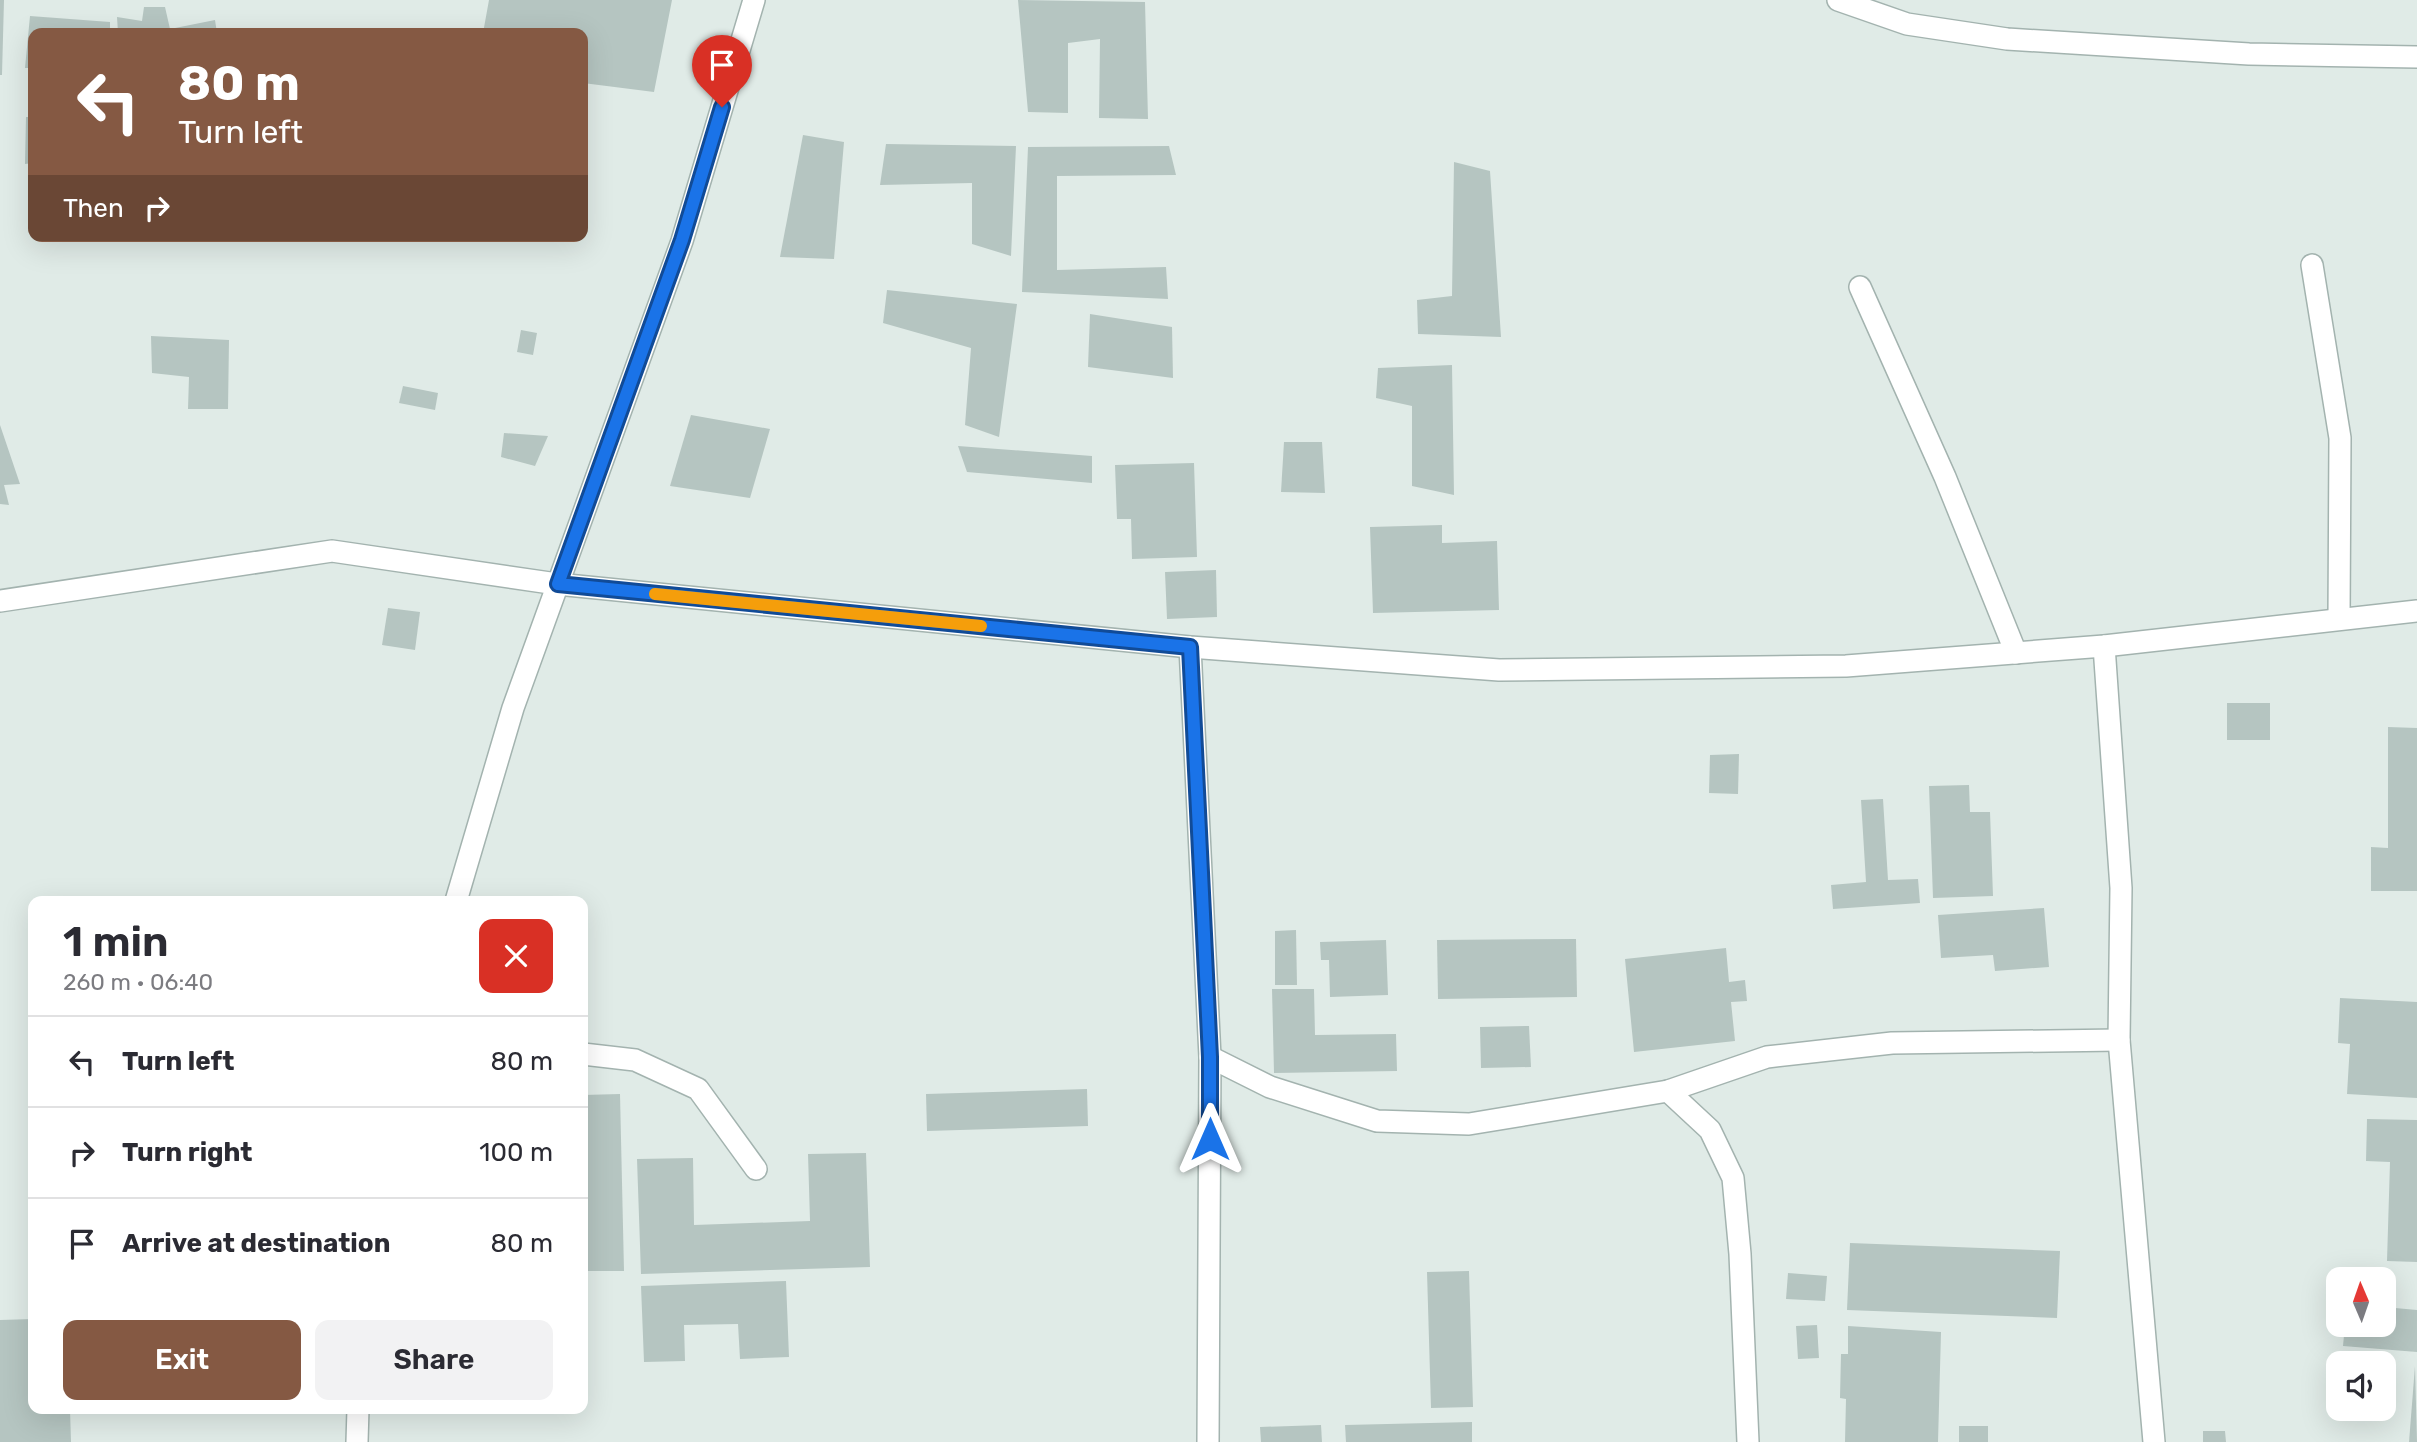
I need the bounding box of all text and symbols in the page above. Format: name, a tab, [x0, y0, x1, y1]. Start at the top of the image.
pin	[692, 35, 752, 107]
icon: arrive	[703, 46, 741, 84]
text: 80 m	[178, 54, 300, 112]
icon: left	[63, 56, 154, 147]
text: Turn left	[178, 113, 303, 151]
icon: right	[138, 189, 176, 227]
text: Then	[63, 193, 124, 224]
text: 1 min	[63, 917, 169, 967]
button: close	[479, 919, 553, 993]
text: 260 m · 06:40	[63, 968, 213, 996]
icon: left	[63, 1043, 101, 1081]
text: Turn left	[122, 1046, 234, 1077]
text: 80 m	[490, 1046, 553, 1077]
position arrow	[1173, 1102, 1247, 1176]
icon: right	[63, 1134, 101, 1172]
text: Turn right	[122, 1137, 252, 1168]
text: 100 m	[479, 1137, 553, 1168]
icon: arrive	[63, 1225, 101, 1263]
text: Arrive at destination	[122, 1228, 390, 1259]
text: 80 m	[490, 1228, 553, 1259]
north arrow	[2326, 1267, 2396, 1337]
map controls	[2326, 1267, 2396, 1421]
button: Exit	[63, 1320, 301, 1400]
button: Share	[315, 1320, 553, 1400]
button: sound	[2326, 1351, 2396, 1421]

